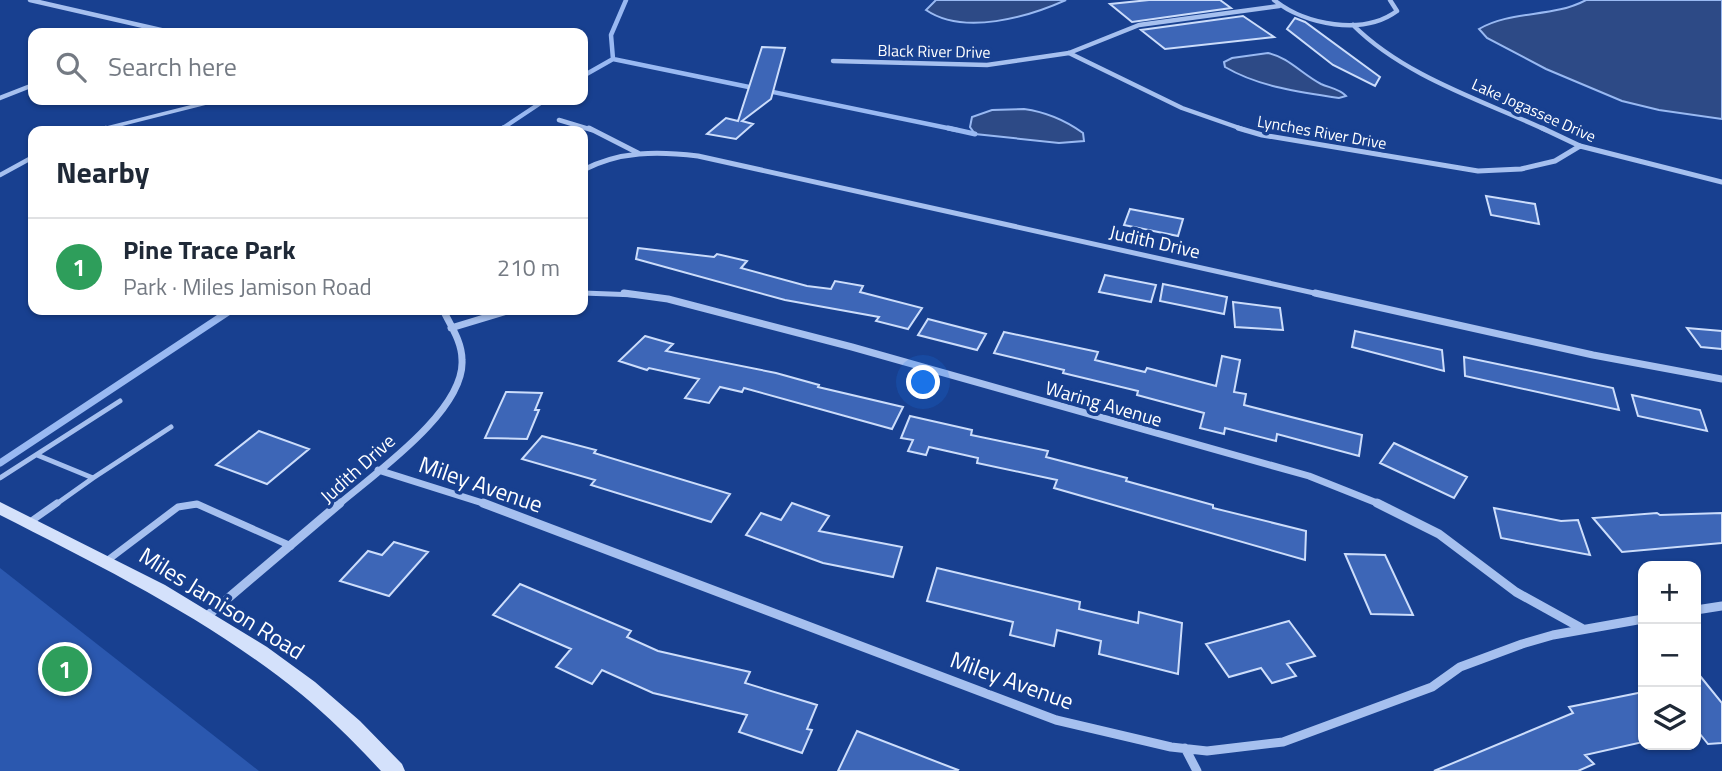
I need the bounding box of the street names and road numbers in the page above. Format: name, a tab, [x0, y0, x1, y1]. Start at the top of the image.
street label: Black River Drive	[877, 38, 991, 64]
street label: Lake Jogassee Drive	[1468, 72, 1600, 148]
street label: Lynches River Drive	[1255, 109, 1389, 155]
street label: Judith Drive	[1107, 216, 1203, 266]
street label: Waring Avenue	[1042, 372, 1166, 434]
street label: Judith Drive	[313, 426, 401, 510]
street label: Miley Avenue	[414, 446, 548, 522]
street label: Miles Jamison Road	[132, 538, 312, 668]
street label: Miley Avenue	[945, 641, 1079, 719]

